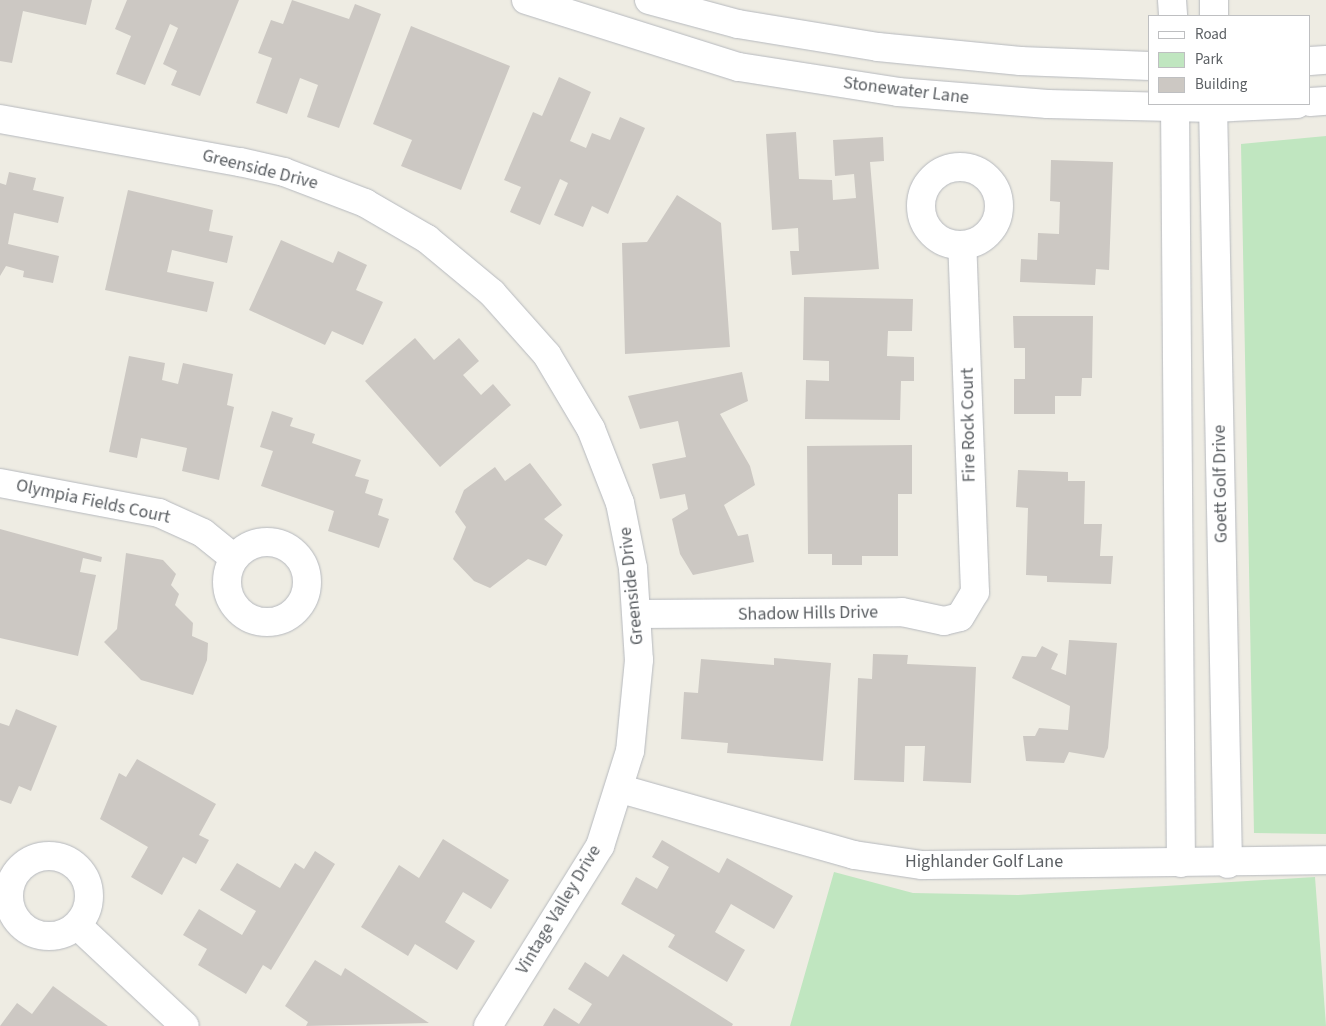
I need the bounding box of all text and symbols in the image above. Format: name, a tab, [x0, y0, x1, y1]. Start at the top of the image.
legend	[1148, 15, 1311, 105]
text: Road	[1195, 24, 1227, 45]
text: Park	[1195, 49, 1223, 70]
street label: Stonewater Lane	[842, 73, 970, 109]
text: Building	[1195, 74, 1247, 95]
street label: Greenside Drive	[200, 145, 320, 195]
street label: Fire Rock Court	[957, 368, 981, 482]
street label: Goett Golf Drive	[1209, 425, 1233, 543]
street label: Olympia Fields Court	[14, 475, 172, 529]
street label: Greenside Drive	[615, 526, 649, 646]
street label: Shadow Hills Drive	[738, 602, 878, 626]
street label: Vintage Valley Drive	[512, 842, 606, 978]
street label: Highlander Golf Lane	[905, 851, 1063, 873]

